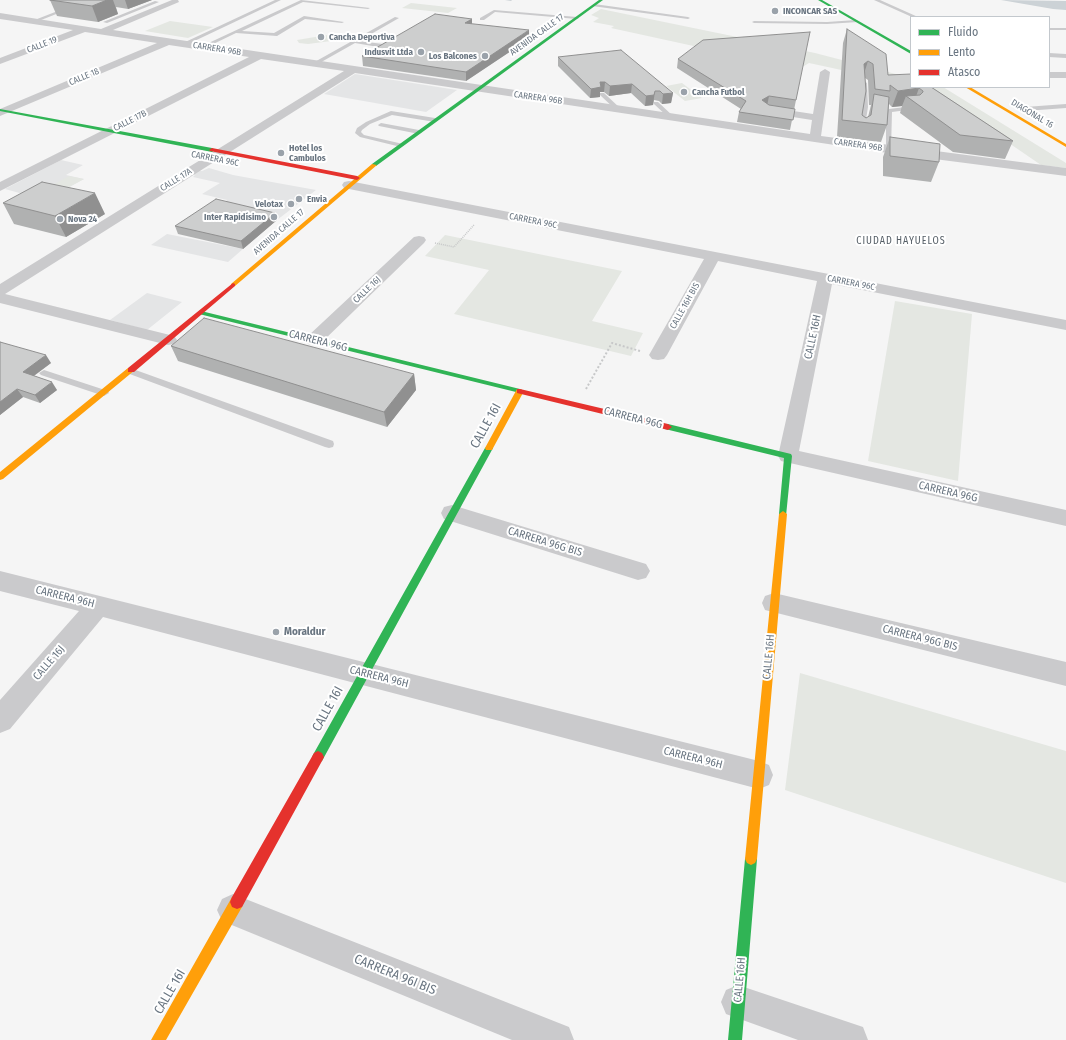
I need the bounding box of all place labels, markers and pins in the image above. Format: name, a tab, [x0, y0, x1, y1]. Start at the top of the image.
marker: INCONCAR SAS	[770, 6, 780, 16]
place label: INCONCAR SAS	[783, 6, 837, 16]
marker: Cancha Deportiva	[316, 32, 326, 42]
place label: Cancha Deportiva	[329, 32, 395, 42]
place label: Indusvit Ltda	[365, 47, 413, 57]
marker: Indusvit Ltda	[416, 47, 426, 57]
place label: Los Balcones	[429, 51, 477, 61]
marker: Los Balcones	[480, 51, 490, 61]
marker: Cancha Futbol	[679, 87, 689, 97]
place label: Cancha Futbol	[692, 87, 744, 97]
place label: Hotel los Cambulos	[289, 143, 326, 164]
marker: Hotel los Cambulos	[276, 148, 286, 158]
marker: Envia	[294, 194, 304, 204]
place label: Envia	[307, 194, 327, 204]
place label: Velotax	[255, 199, 283, 209]
marker: Velotax	[286, 199, 296, 209]
place label: Inter Rapidísimo	[204, 212, 266, 222]
marker: Inter Rapidísimo	[269, 212, 279, 222]
marker: Nova 24	[55, 214, 65, 224]
place label: Nova 24	[68, 214, 97, 224]
place label: Moraldur	[284, 625, 326, 639]
marker: Moraldur	[271, 627, 281, 637]

